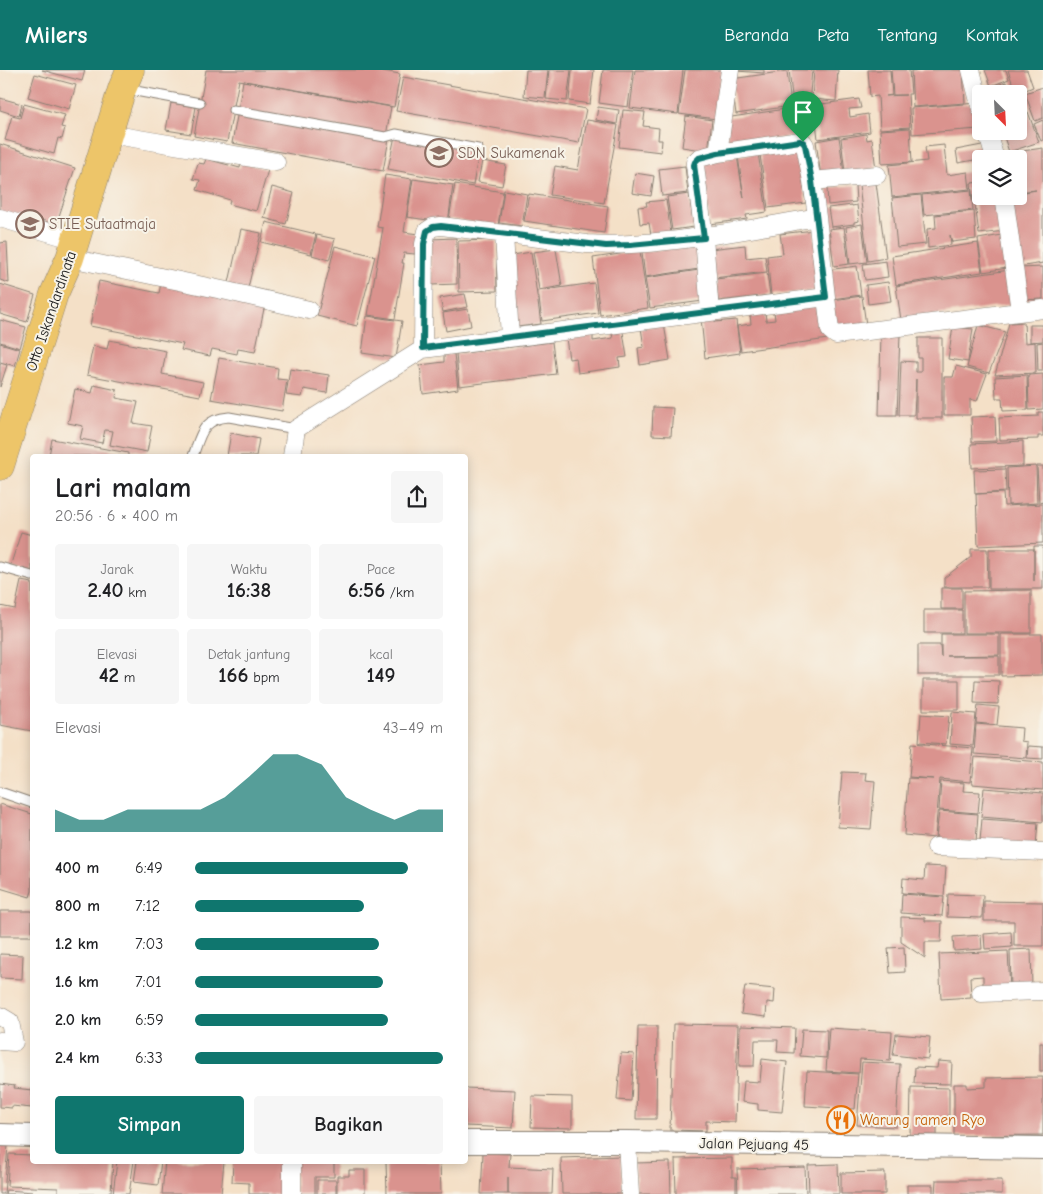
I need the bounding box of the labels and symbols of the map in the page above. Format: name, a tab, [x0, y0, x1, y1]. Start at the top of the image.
north arrow	[972, 85, 1028, 140]
pin	[782, 91, 824, 142]
school or university icon: SDN Sukamenak	[424, 138, 454, 168]
place label: SDN Sukamenak	[458, 144, 565, 162]
school or university icon: STIE Sutaatmaja	[15, 209, 45, 239]
place label: STIE Sutaatmaja	[49, 215, 156, 233]
street label: Otto Iskandardinata	[22, 248, 80, 374]
restaurant icon: Warung ramen Ryo	[826, 1105, 856, 1135]
place label: Warung ramen Ryo	[860, 1111, 985, 1129]
street label: Jalan Pejuang 45	[699, 1134, 809, 1154]

